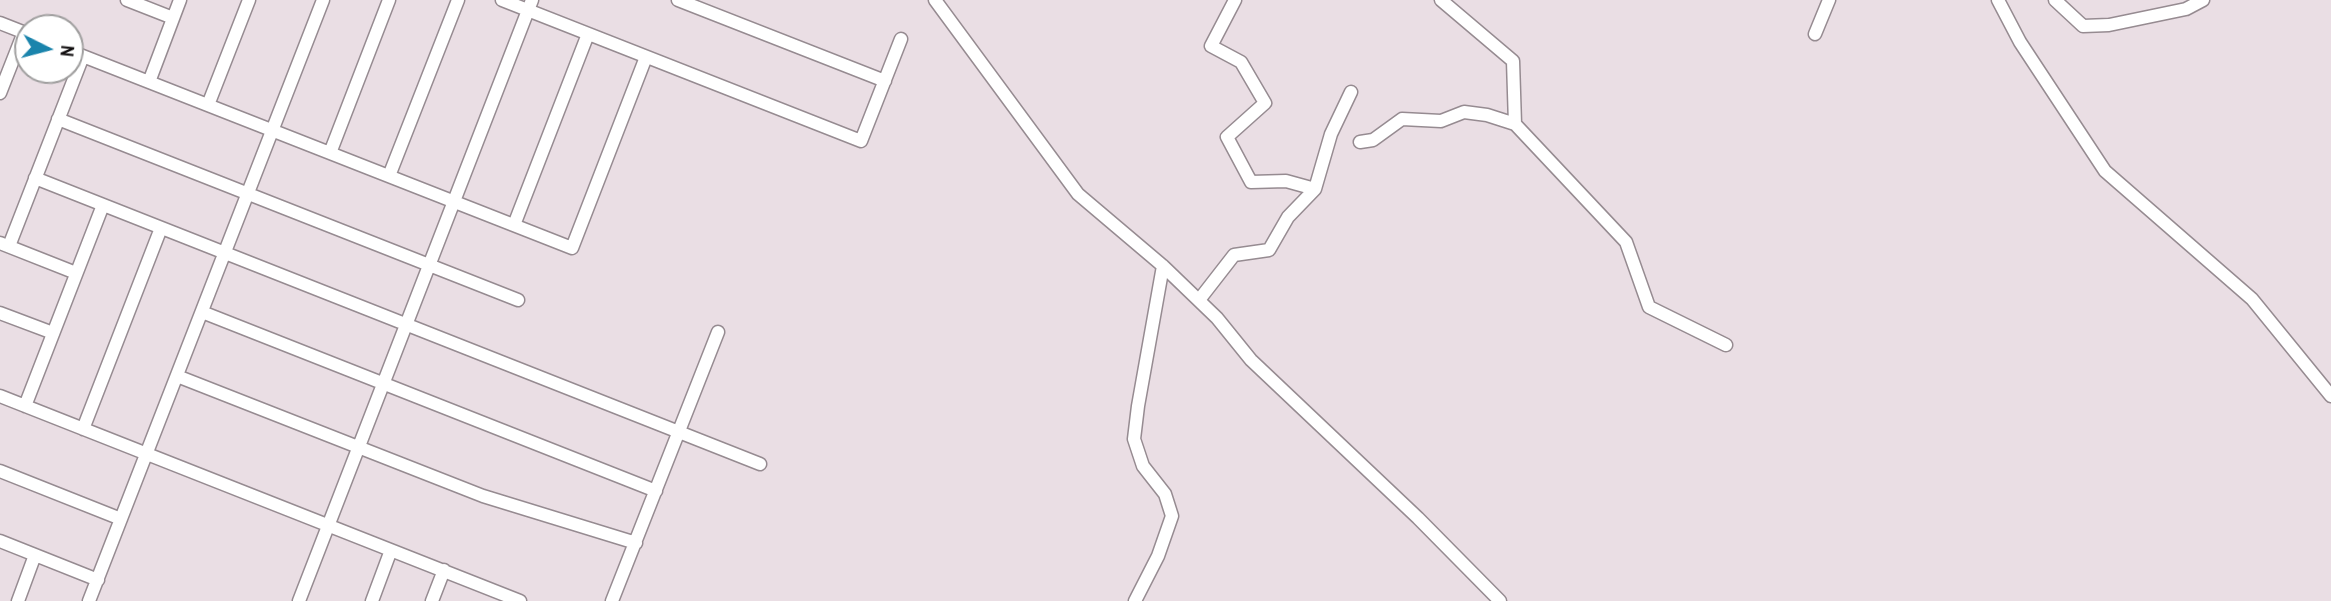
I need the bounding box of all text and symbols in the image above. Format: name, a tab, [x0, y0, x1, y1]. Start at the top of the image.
north arrow	[14, 14, 84, 84]
text: N	[54, 44, 81, 58]

